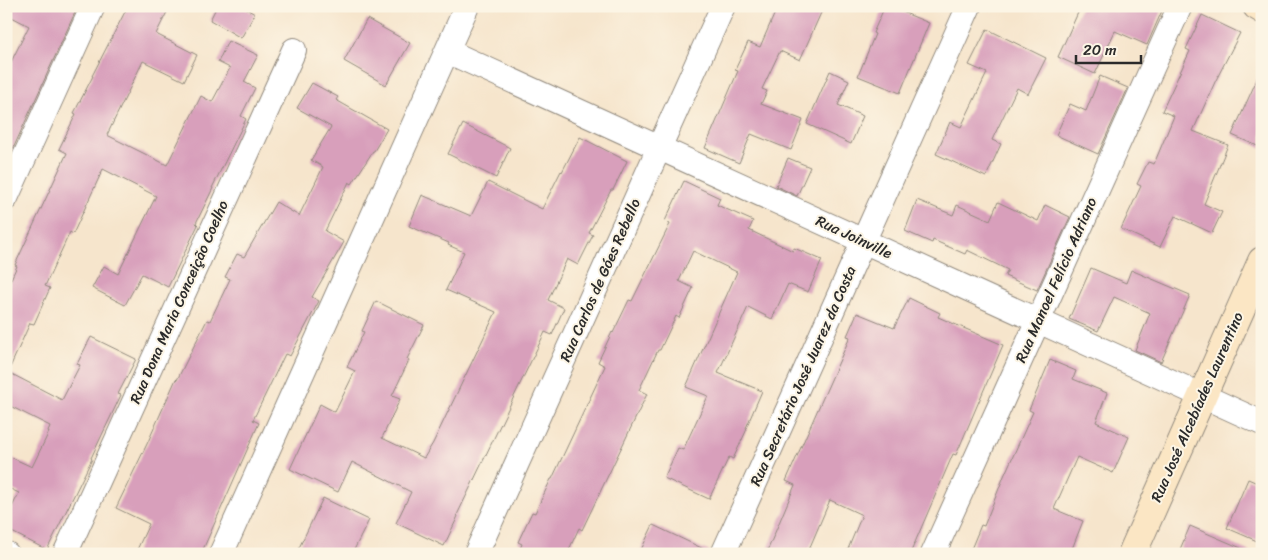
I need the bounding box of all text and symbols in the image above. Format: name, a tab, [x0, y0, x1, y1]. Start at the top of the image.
scale bar	[1076, 32, 1140, 64]
text: 20 m	[1083, 37, 1117, 63]
street label: Rua Manoel Felício Adriano	[1008, 193, 1104, 367]
street label: Rua Carlos de Góes Rebello	[552, 194, 648, 366]
street label: Rua Dona Maria Conceição Coelho	[122, 196, 236, 408]
street label: Rua Joinville	[811, 208, 897, 266]
street label: Rua Secretário José Juarez da Costa	[743, 261, 864, 490]
street label: Rua José Alcebíades Laurentino	[1143, 307, 1251, 506]

